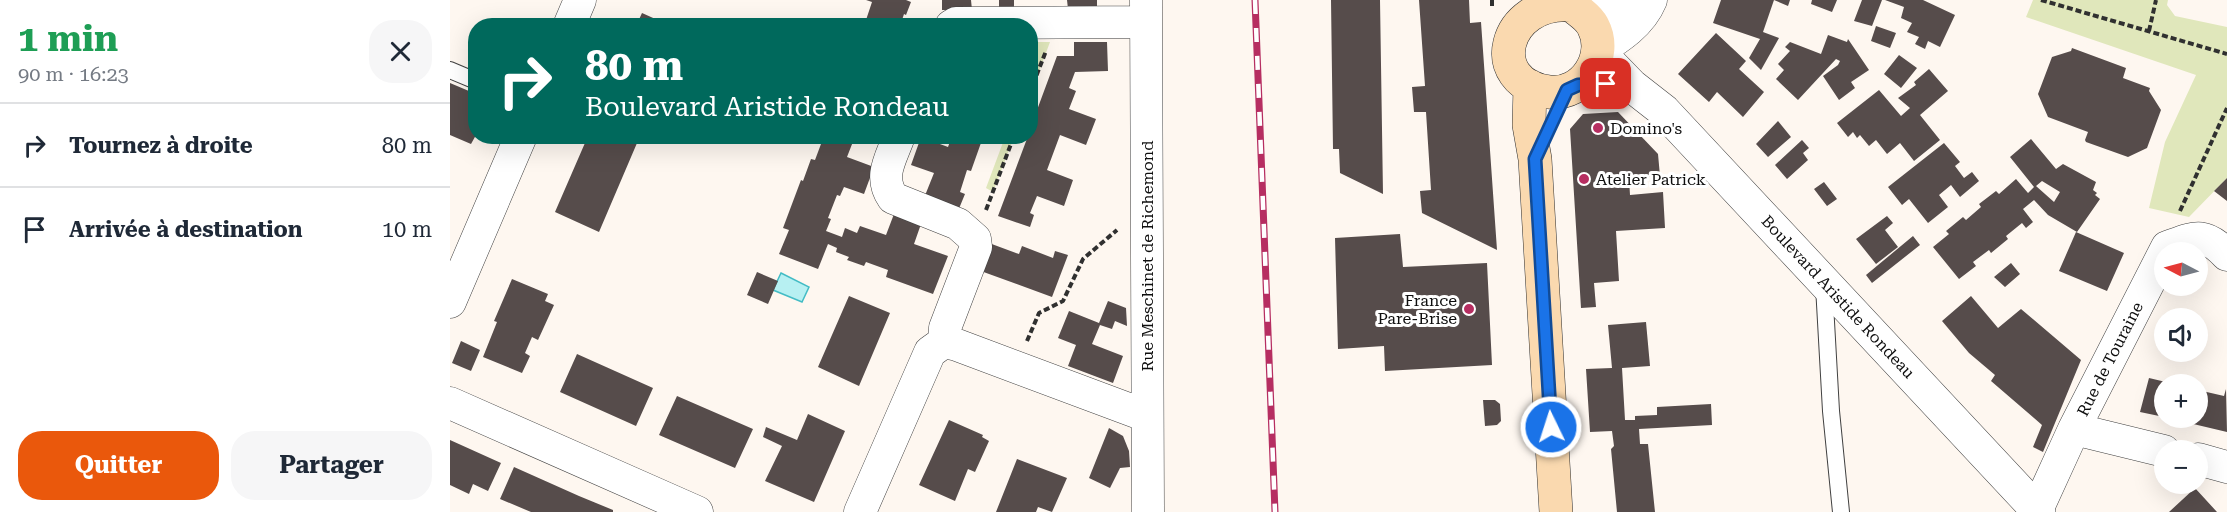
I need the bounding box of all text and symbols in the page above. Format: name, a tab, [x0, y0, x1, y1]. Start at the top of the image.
text: 1 min	[18, 18, 118, 60]
button: close	[369, 20, 432, 83]
text: 80 m	[585, 41, 683, 90]
icon: right	[486, 42, 564, 120]
pin	[1580, 58, 1631, 109]
text: 90 m · 16:23	[18, 62, 129, 86]
icon: arrive	[1589, 67, 1622, 100]
text: Boulevard Aristide Rondeau	[585, 91, 949, 123]
place label: Domino's	[1610, 119, 1683, 138]
marker: Domino's	[1591, 121, 1605, 135]
icon: right	[18, 129, 51, 162]
text: Tournez à droite	[69, 133, 253, 158]
text: 80 m	[382, 133, 432, 158]
street label: Rue Meschinet de Richemond	[1138, 141, 1157, 371]
place label: Atelier Patrick	[1596, 170, 1706, 189]
marker: Atelier Patrick	[1577, 172, 1591, 186]
street label: Boulevard Aristide Rondeau	[1757, 212, 1919, 382]
icon: arrive	[18, 213, 51, 246]
text: Arrivée à destination	[69, 217, 303, 242]
text: 10 m	[382, 217, 432, 242]
north arrow	[2154, 242, 2208, 296]
map controls	[2154, 242, 2208, 494]
place label: France Pare-Brise	[1377, 291, 1457, 328]
street label: Rue de Touraine	[2073, 299, 2147, 419]
marker: France Pare-Brise	[1462, 302, 1476, 316]
button: sound	[2154, 308, 2208, 362]
button: +	[2154, 374, 2208, 428]
position arrow	[1519, 395, 1583, 459]
button: Quitter	[18, 431, 219, 500]
button: Partager	[231, 431, 432, 500]
button: −	[2154, 440, 2208, 494]

